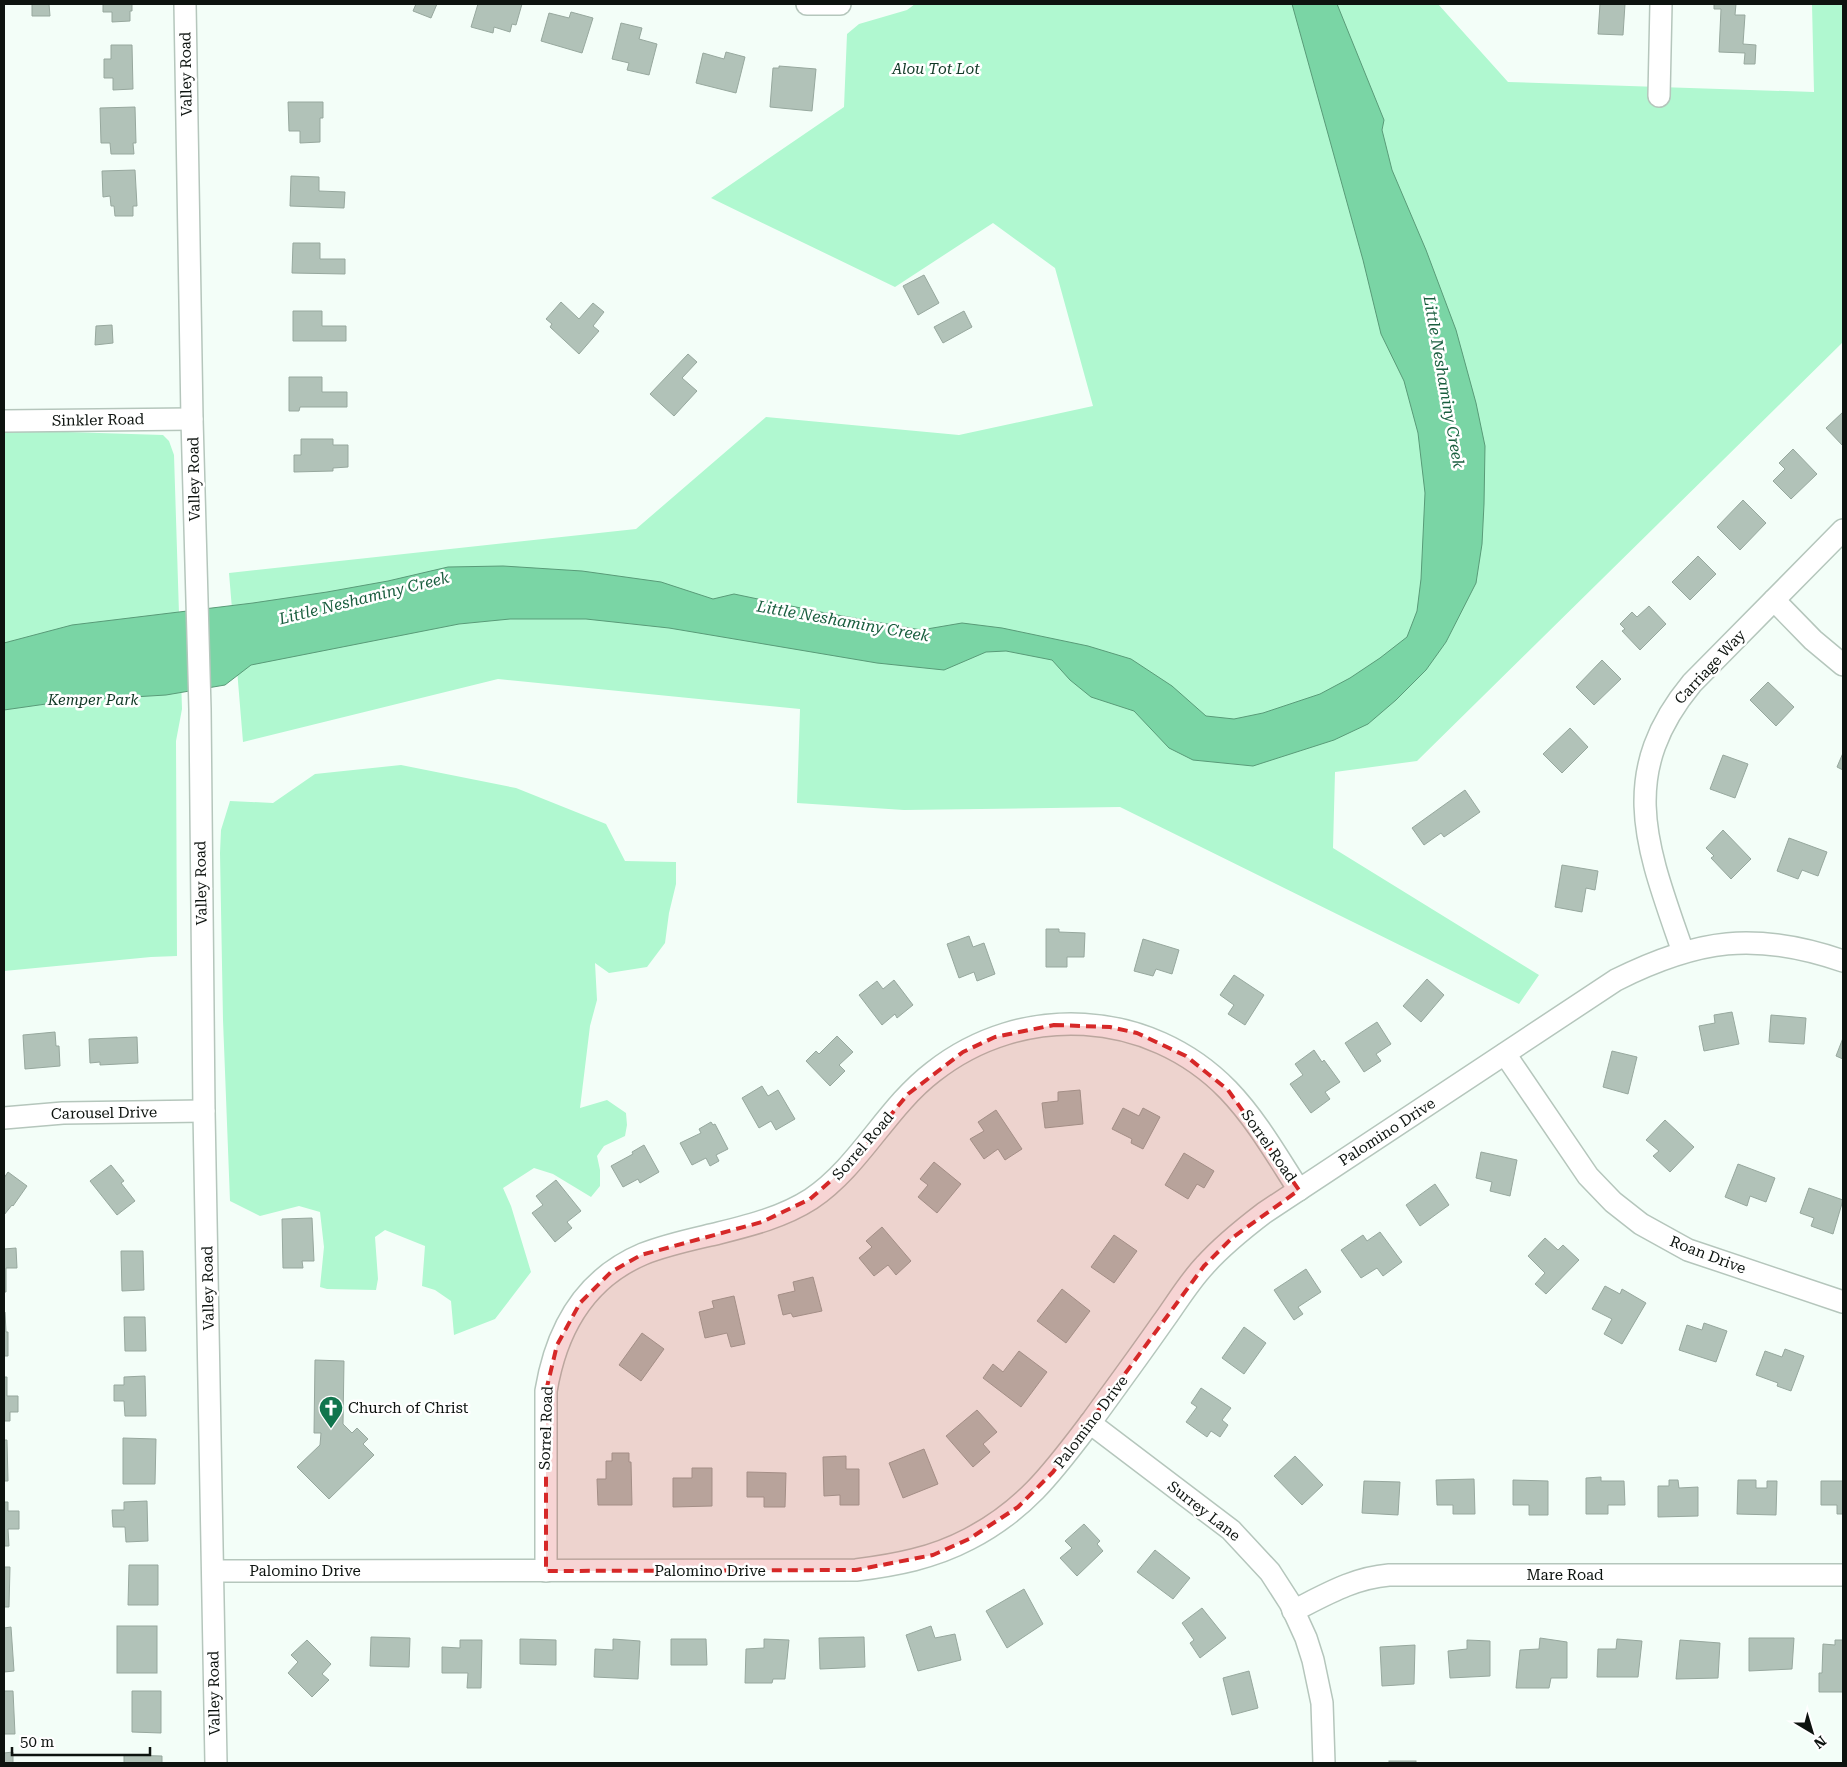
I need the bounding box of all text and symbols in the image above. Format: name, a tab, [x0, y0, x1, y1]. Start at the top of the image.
street label: Valley Road	[176, 31, 196, 116]
park label: Alou Tot Lot	[891, 60, 980, 78]
water label: Little Neshaminy Creek	[1419, 293, 1469, 470]
street label: Sinkler Road	[52, 410, 145, 430]
street label: Valley Road	[184, 436, 204, 521]
water label: Little Neshaminy Creek	[276, 568, 451, 629]
water label: Little Neshaminy Creek	[754, 596, 931, 646]
street label: Carriage Way	[1671, 626, 1749, 708]
park label: Kemper Park	[47, 691, 139, 709]
street label: Valley Road	[191, 840, 211, 925]
street label: Palomino Drive	[1335, 1094, 1439, 1170]
street label: Carousel Drive	[51, 1103, 157, 1123]
street label: Sorrel Road	[1237, 1106, 1301, 1186]
street label: Sorrel Road	[829, 1108, 898, 1184]
street label: Roan Drive	[1667, 1232, 1749, 1278]
street label: Valley Road	[198, 1245, 218, 1330]
street label: Palomino Drive	[1050, 1372, 1132, 1472]
street label: Sorrel Road	[536, 1385, 556, 1470]
church icon: Church of Christ	[318, 1395, 344, 1429]
place label: Church of Christ	[348, 1399, 469, 1417]
street label: Surrey Lane	[1164, 1477, 1244, 1545]
street label: Palomino Drive	[249, 1562, 361, 1580]
street label: Palomino Drive	[654, 1562, 766, 1580]
street label: Mare Road	[1526, 1566, 1604, 1584]
street label: Valley Road	[204, 1650, 224, 1735]
north arrow	[1787, 1707, 1837, 1757]
scale bar	[12, 1724, 150, 1756]
text: 50 m	[20, 1733, 55, 1751]
text: N	[1811, 1733, 1829, 1752]

